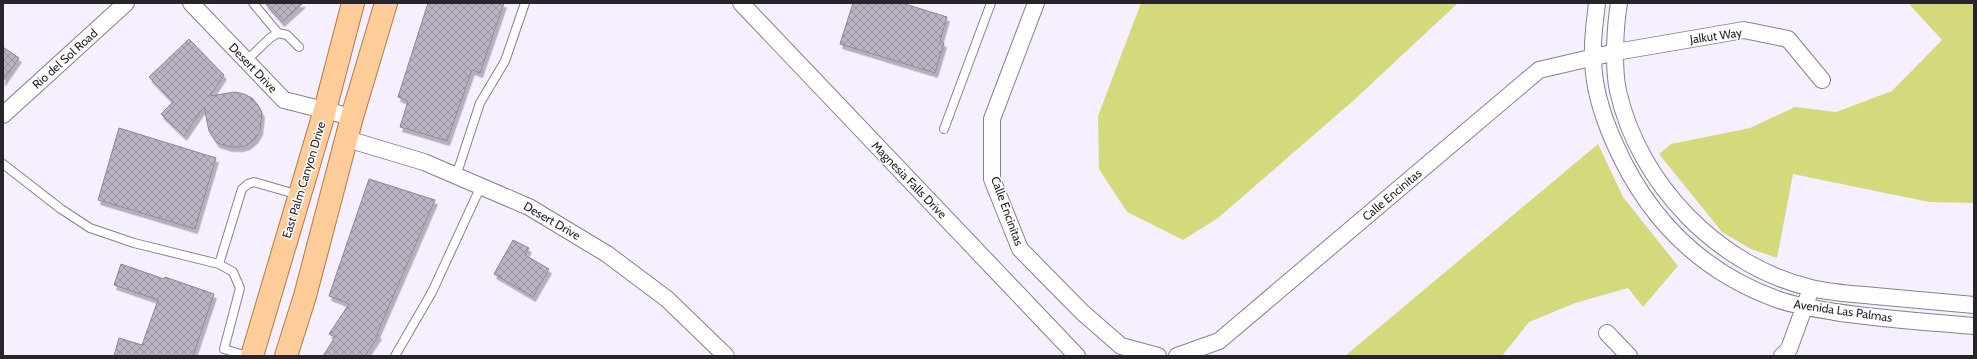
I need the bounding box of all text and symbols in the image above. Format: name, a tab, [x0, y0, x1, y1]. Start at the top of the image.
street label: Jalkut Way	[1688, 24, 1743, 47]
street label: Rio del Sol Road	[29, 25, 100, 92]
street label: Desert Drive	[226, 40, 281, 96]
street label: East Palm Canyon Drive	[279, 120, 328, 240]
street label: Magnesia Falls Drive	[869, 138, 950, 221]
street label: Calle Encinitas	[1359, 165, 1424, 224]
street label: Calle Encinitas	[988, 174, 1027, 248]
street label: Desert Drive	[521, 198, 583, 243]
street label: Avenida Las Palmas	[1793, 296, 1893, 325]

